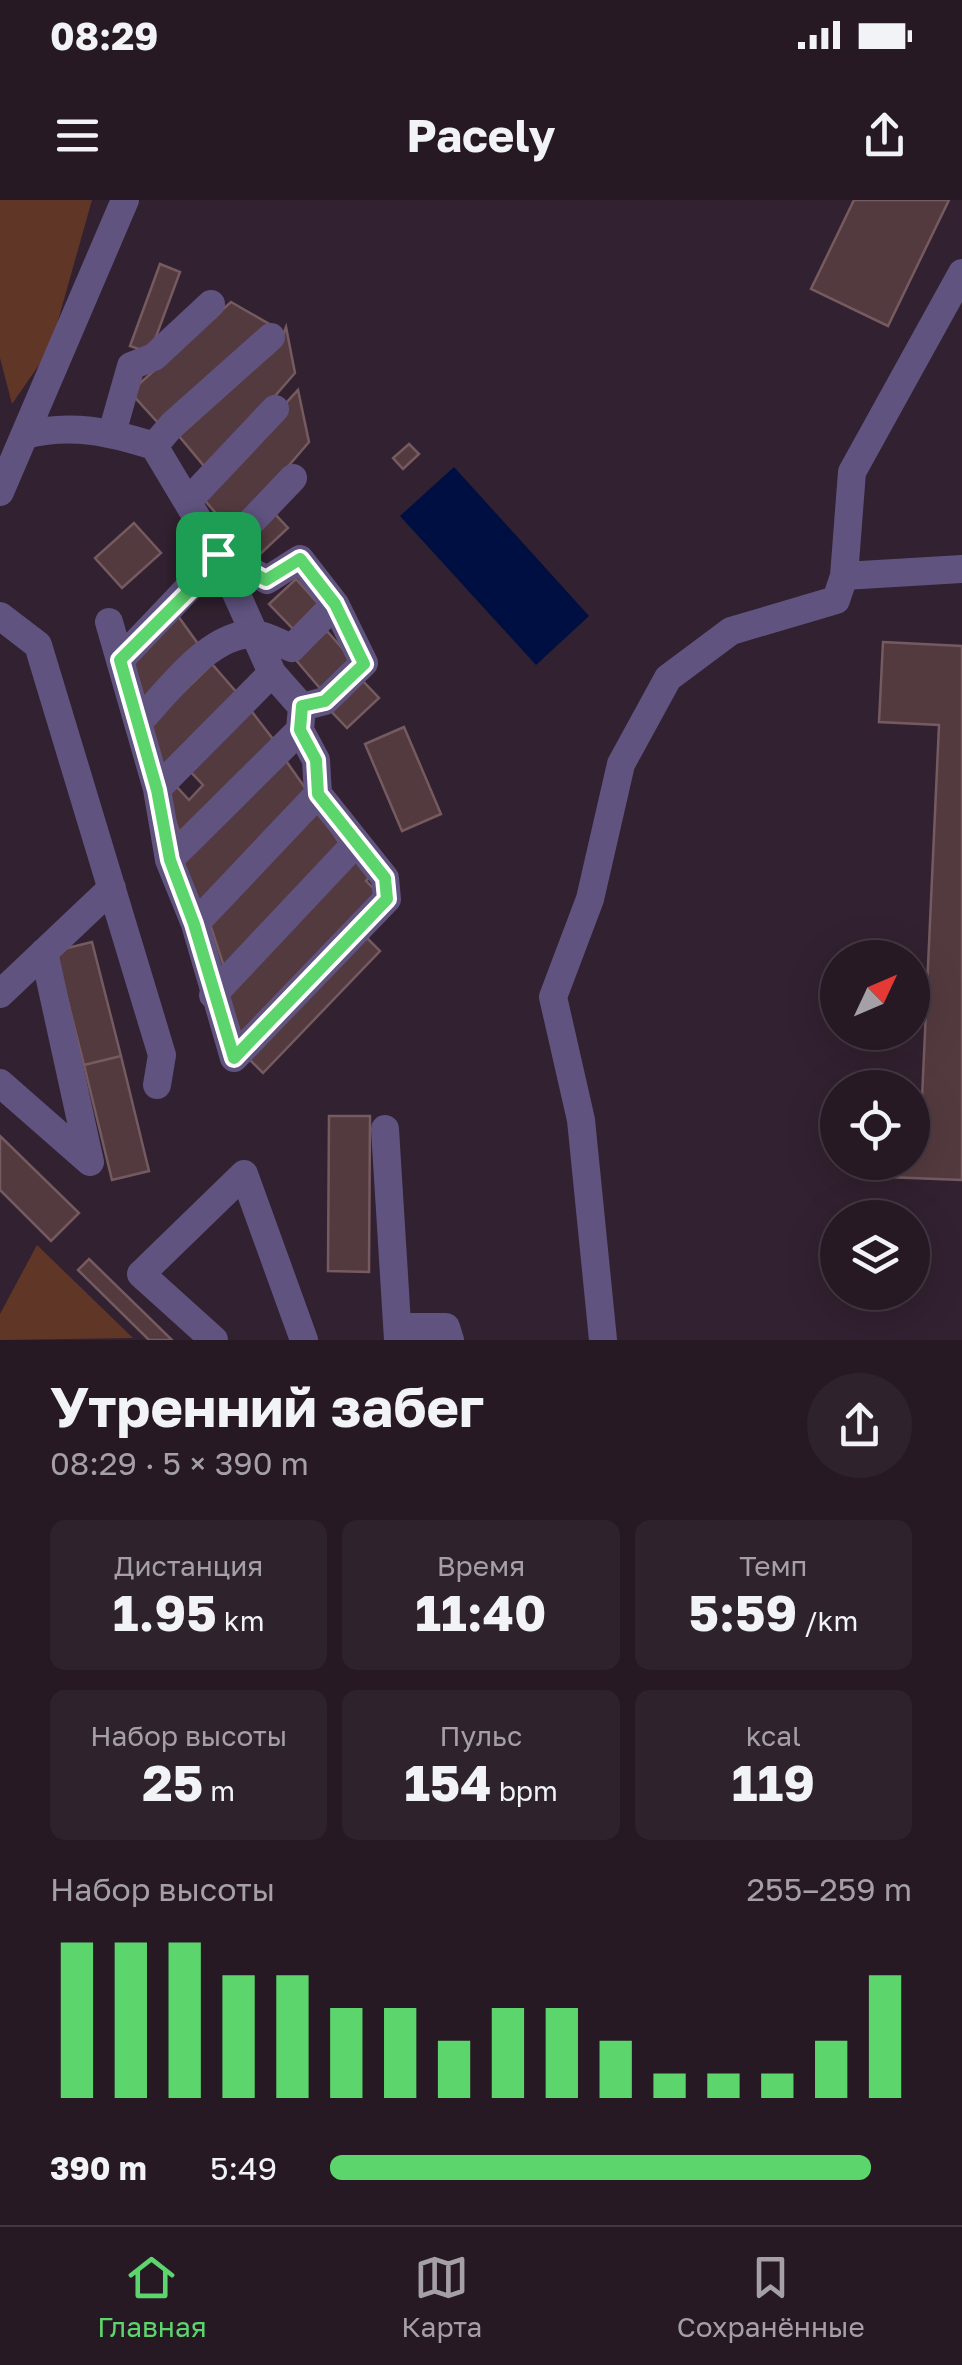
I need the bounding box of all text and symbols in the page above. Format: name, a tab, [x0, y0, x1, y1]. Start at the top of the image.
text: 08:29	[50, 13, 159, 58]
icon: menu	[50, 108, 105, 163]
text: Pacely	[406, 108, 556, 162]
icon: share	[857, 108, 912, 163]
pin	[176, 512, 261, 597]
icon: arrive	[191, 527, 246, 582]
north arrow	[820, 940, 930, 1050]
map controls	[820, 940, 930, 1310]
button: locate	[820, 1070, 930, 1180]
button: layers	[820, 1200, 930, 1310]
text: Утренний забег	[50, 1373, 484, 1439]
button: share	[807, 1373, 912, 1478]
text: 08:29 · 5 × 390 m	[50, 1444, 309, 1482]
text: Дистанция	[114, 1549, 263, 1582]
text: Время	[437, 1549, 525, 1582]
text: Темп	[739, 1549, 807, 1582]
text: 1.95	[113, 1582, 217, 1642]
text: 11:40	[415, 1582, 547, 1642]
text: 5:59	[688, 1582, 797, 1642]
text: km	[217, 1604, 264, 1637]
text: /km	[797, 1604, 858, 1637]
text: Набор высоты	[90, 1719, 287, 1752]
text: Пульс	[440, 1719, 522, 1752]
text: kcal	[746, 1719, 801, 1752]
text: 25	[142, 1752, 203, 1812]
text: 154	[404, 1752, 492, 1812]
text: 119	[732, 1752, 815, 1812]
text: m	[203, 1774, 235, 1807]
text: bpm	[492, 1774, 558, 1807]
text: Набор высоты	[50, 1870, 275, 1908]
text: 255–259 m	[747, 1870, 912, 1908]
text: 390 m	[50, 2149, 147, 2187]
text: 5:49	[210, 2149, 277, 2187]
tab: Главная	[97, 2250, 207, 2343]
tab: Карта	[401, 2250, 482, 2343]
tab: Сохранённые	[677, 2250, 865, 2343]

